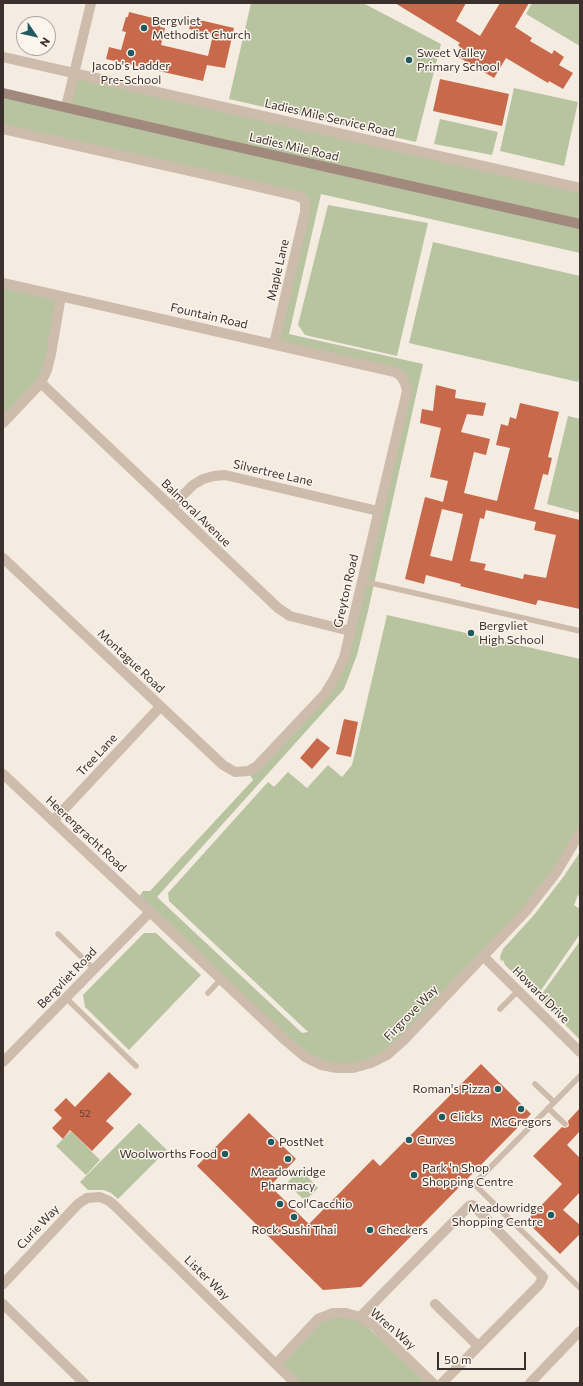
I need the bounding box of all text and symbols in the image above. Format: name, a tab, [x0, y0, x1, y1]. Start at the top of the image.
place label: Bergvliet Methodist Church	[152, 14, 251, 42]
north arrow	[16, 16, 56, 56]
marker: Bergvliet Methodist Church	[139, 23, 149, 33]
text: N	[38, 35, 53, 49]
place label: Sweet Valley Primary School	[417, 46, 500, 74]
marker: Jacob's Ladder Pre-School	[126, 48, 136, 58]
marker: Sweet Valley Primary School	[404, 55, 414, 65]
place label: Jacob's Ladder Pre-School	[92, 59, 170, 87]
street label: Ladies Mile Service Road	[263, 96, 397, 140]
street label: Ladies Mile Road	[248, 130, 340, 164]
street label: Maple Lane	[264, 238, 292, 302]
street label: Fountain Road	[169, 300, 249, 332]
street label: Silvertree Lane	[232, 457, 314, 489]
street label: Balmoral Avenue	[158, 476, 234, 550]
street label: Greyton Road	[331, 553, 361, 629]
place label: Bergvliet High School	[479, 619, 544, 647]
street label: Montague Road	[94, 626, 168, 696]
marker: Bergvliet High School	[466, 628, 476, 638]
street label: Tree Lane	[74, 731, 120, 779]
street label: Heerengracht Road	[43, 793, 129, 875]
street label: Bergvliet Road	[34, 945, 100, 1011]
street label: Howard Drive	[510, 964, 572, 1026]
street label: Firgrove Way	[381, 982, 441, 1044]
place label: Roman's Pizza	[413, 1082, 490, 1096]
marker: Roman's Pizza	[493, 1084, 503, 1094]
marker: McGregors	[516, 1104, 526, 1114]
house number: 52	[79, 1108, 91, 1120]
place label: Clicks	[450, 1110, 482, 1124]
marker: Clicks	[437, 1112, 447, 1122]
place label: McGregors	[491, 1115, 551, 1129]
place label: Curves	[417, 1133, 454, 1147]
place label: PostNet	[279, 1135, 324, 1149]
marker: Curves	[404, 1135, 414, 1145]
marker: PostNet	[266, 1137, 276, 1147]
place label: Woolworths Food	[119, 1147, 217, 1161]
marker: Woolworths Food	[220, 1149, 230, 1159]
marker: Meadowridge Pharmacy	[283, 1154, 293, 1164]
place label: Park 'n Shop Shopping Centre	[422, 1161, 513, 1189]
place label: Meadowridge Pharmacy	[250, 1165, 326, 1193]
marker: Park 'n Shop Shopping Centre	[409, 1170, 419, 1180]
place label: Col'Cacchio	[288, 1197, 352, 1211]
marker: Col'Cacchio	[275, 1199, 285, 1209]
place label: Meadowridge Shopping Centre	[452, 1201, 543, 1229]
street label: Curie Way	[14, 1202, 62, 1252]
marker: Meadowridge Shopping Centre	[546, 1210, 556, 1220]
marker: Rock Sushi Thai	[289, 1212, 299, 1222]
place label: Rock Sushi Thai	[252, 1223, 336, 1237]
place label: Checkers	[378, 1223, 428, 1237]
marker: Checkers	[365, 1225, 375, 1235]
street label: Lister Way	[181, 1253, 233, 1303]
street label: Wren Way	[367, 1305, 419, 1353]
scale bar	[439, 1344, 528, 1370]
text: 50 m	[444, 1352, 472, 1366]

